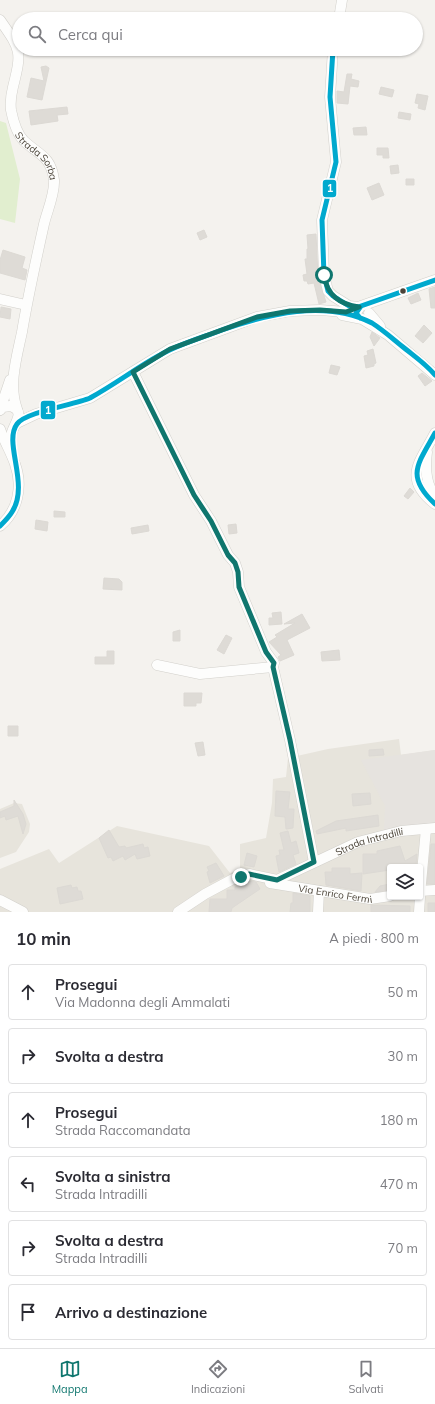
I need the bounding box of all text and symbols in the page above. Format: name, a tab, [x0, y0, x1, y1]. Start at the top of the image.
search box	[12, 12, 423, 56]
icon: search	[26, 23, 48, 45]
text: Cerca qui	[58, 25, 123, 44]
street label: Strada Sorba	[12, 129, 60, 181]
line badge: 1	[322, 179, 337, 198]
text: 1	[327, 181, 334, 195]
route start	[315, 266, 333, 284]
unlabelled marker	[398, 286, 408, 296]
line badge: 1	[40, 400, 56, 420]
text: 1	[45, 403, 52, 417]
street label: Strada Intradilli	[333, 825, 404, 859]
map controls	[387, 864, 423, 900]
button: layers	[387, 864, 423, 900]
route end	[232, 868, 250, 886]
street label: Via Enrico Fermi	[297, 882, 373, 906]
text: 10 min	[16, 928, 71, 949]
text: A piedi · 800 m	[329, 930, 419, 946]
text: Prosegui	[55, 975, 117, 994]
icon: ahead	[17, 981, 39, 1003]
text: 50 m	[388, 984, 418, 1000]
text: Via Madonna degli Ammalati	[55, 994, 230, 1010]
icon: right	[17, 1045, 39, 1067]
text: Svolta a destra	[55, 1047, 164, 1066]
text: 30 m	[388, 1048, 418, 1064]
text: Prosegui	[55, 1103, 117, 1122]
icon: ahead	[17, 1109, 39, 1131]
text: 180 m	[380, 1112, 418, 1128]
text: Strada Raccomandata	[55, 1122, 191, 1138]
text: Svolta a sinistra	[55, 1167, 171, 1186]
icon: left	[17, 1173, 39, 1195]
text: 470 m	[380, 1176, 418, 1192]
text: Strada Intradilli	[55, 1186, 147, 1202]
text: Svolta a destra	[55, 1231, 164, 1250]
icon: right	[17, 1237, 39, 1259]
text: 70 m	[388, 1240, 418, 1256]
text: Strada Intradilli	[55, 1250, 147, 1266]
icon: arrive	[17, 1301, 39, 1323]
text: Arrivo a destinazione	[55, 1303, 207, 1322]
tab: Mappa	[52, 1358, 88, 1396]
tab: Indicazioni	[191, 1358, 245, 1396]
tab: Salvati	[348, 1358, 383, 1396]

